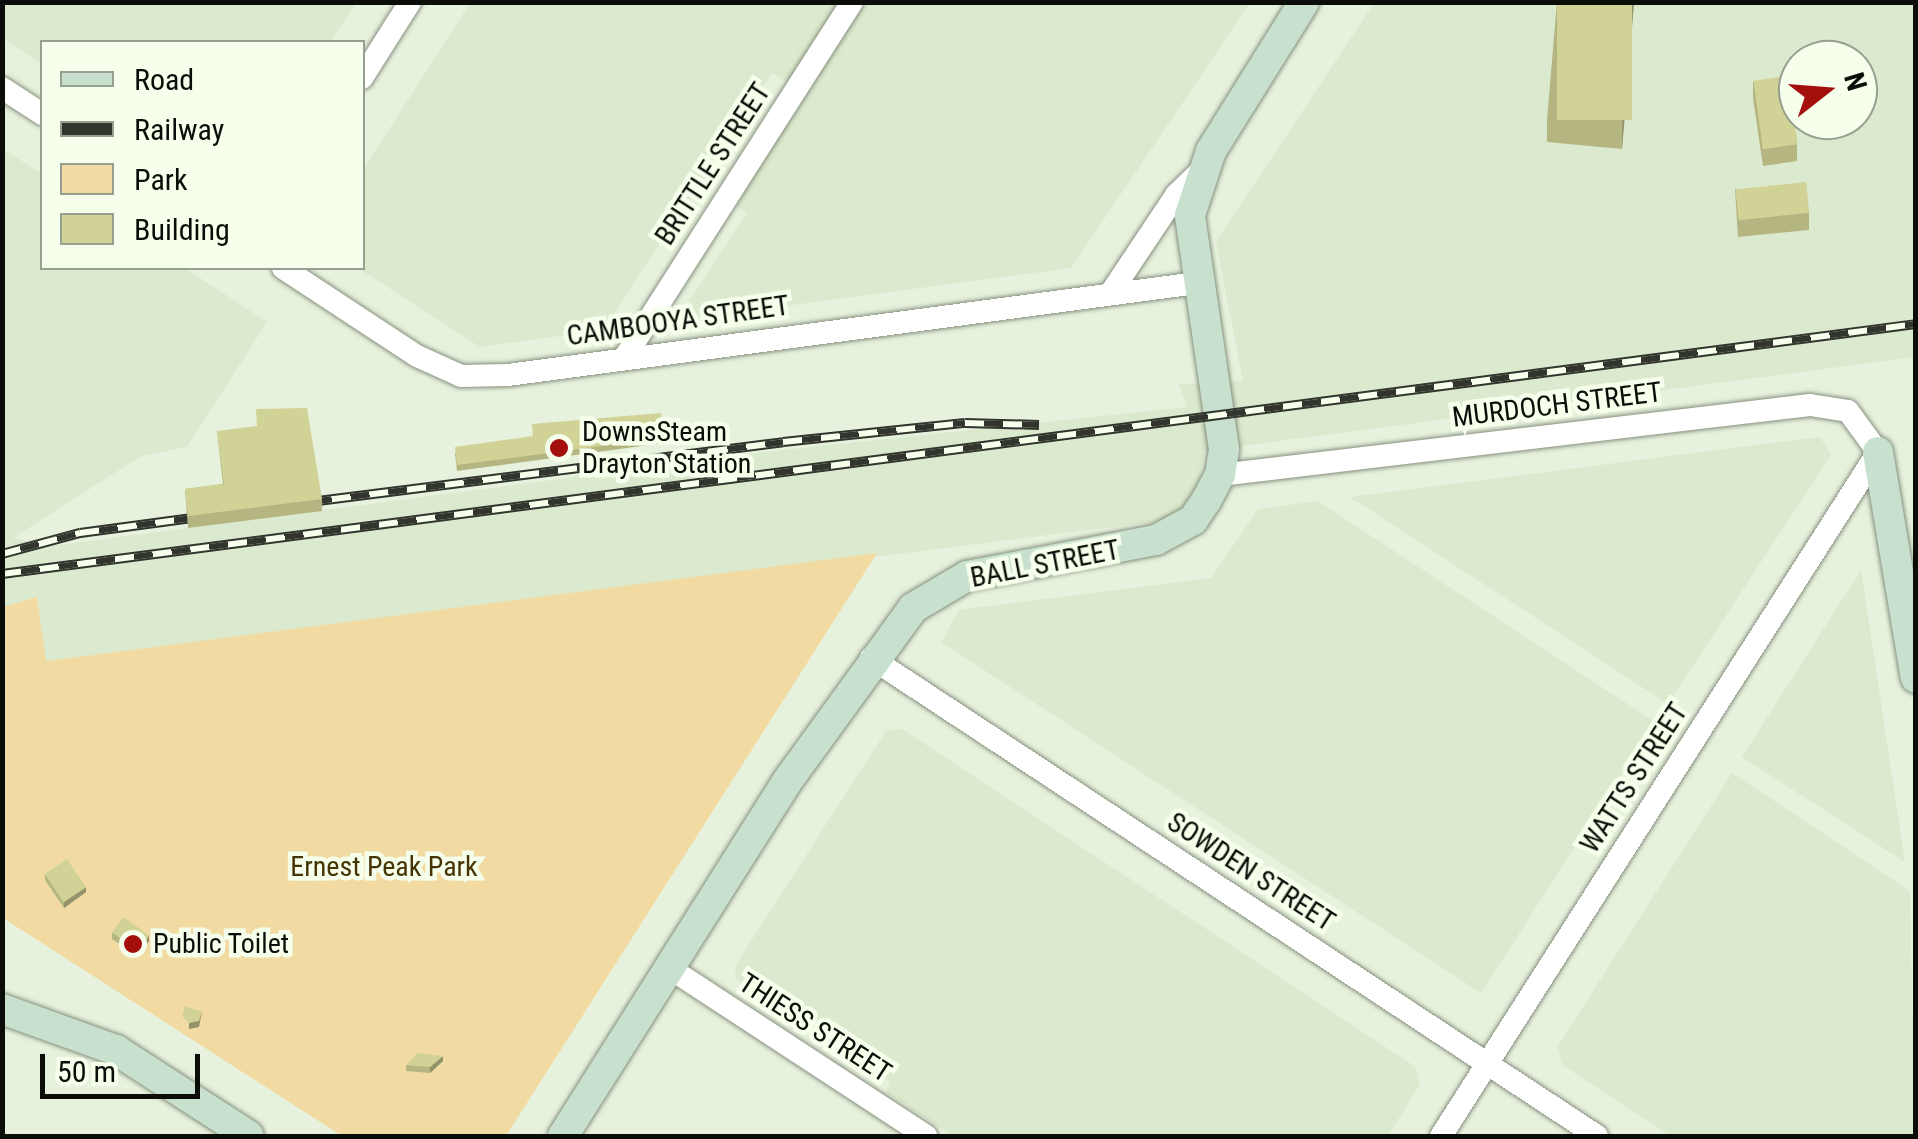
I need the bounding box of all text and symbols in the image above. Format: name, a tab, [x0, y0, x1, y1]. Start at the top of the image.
legend	[40, 40, 365, 270]
north arrow	[1778, 40, 1878, 140]
text: Road	[134, 62, 194, 97]
text: N	[1837, 69, 1874, 95]
street label: BRITTLE STREET	[648, 77, 778, 251]
text: Railway	[134, 112, 224, 147]
text: Park	[134, 162, 188, 197]
text: Building	[134, 212, 230, 247]
street label: CAMBOOYA STREET	[565, 289, 791, 353]
street label: MURDOCH STREET	[1450, 375, 1664, 435]
place label: DownsSteam Drayton Station	[582, 415, 751, 481]
marker: DownsSteam Drayton Station	[546, 435, 572, 461]
street label: BALL STREET	[968, 533, 1122, 595]
street label: WATTS STREET	[1573, 697, 1695, 859]
street label: SOWDEN STREET	[1161, 805, 1341, 939]
park label: Ernest Peak Park	[290, 850, 478, 884]
place label: Public Toilet	[153, 927, 290, 961]
marker: Public Toilet	[122, 933, 144, 955]
street label: THIESS STREET	[732, 966, 898, 1090]
scale bar	[45, 1034, 205, 1096]
text: 50 m	[57, 1054, 116, 1089]

